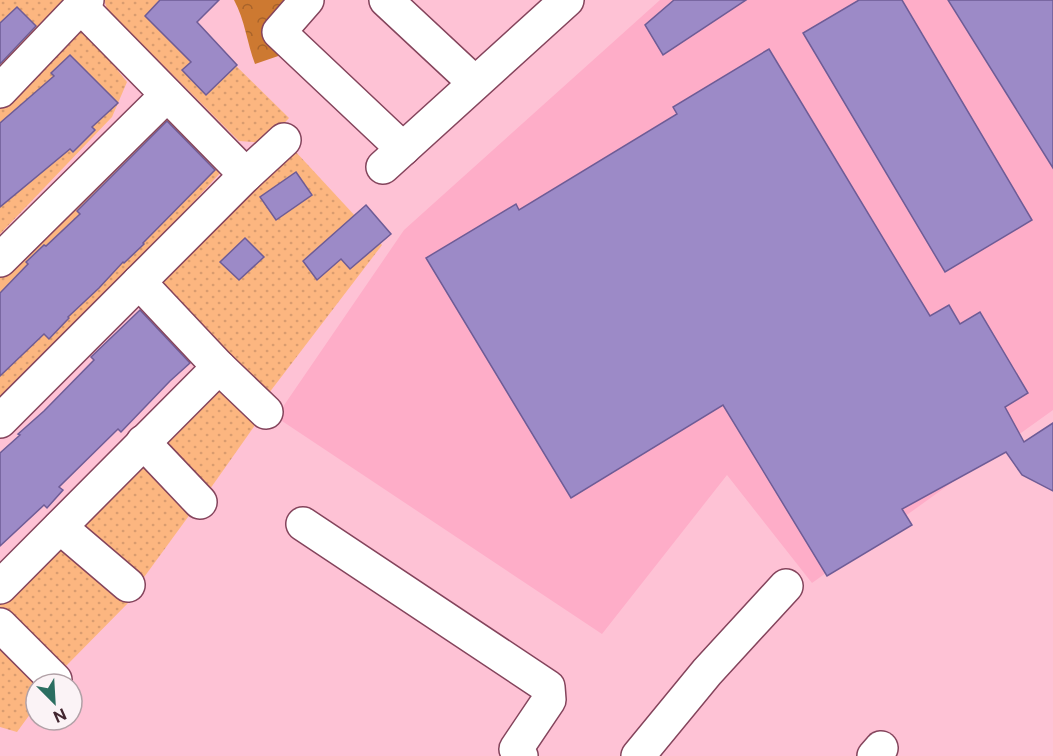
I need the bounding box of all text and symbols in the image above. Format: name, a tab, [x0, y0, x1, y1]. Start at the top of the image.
north arrow	[24, 672, 84, 732]
text: N	[50, 704, 69, 726]

